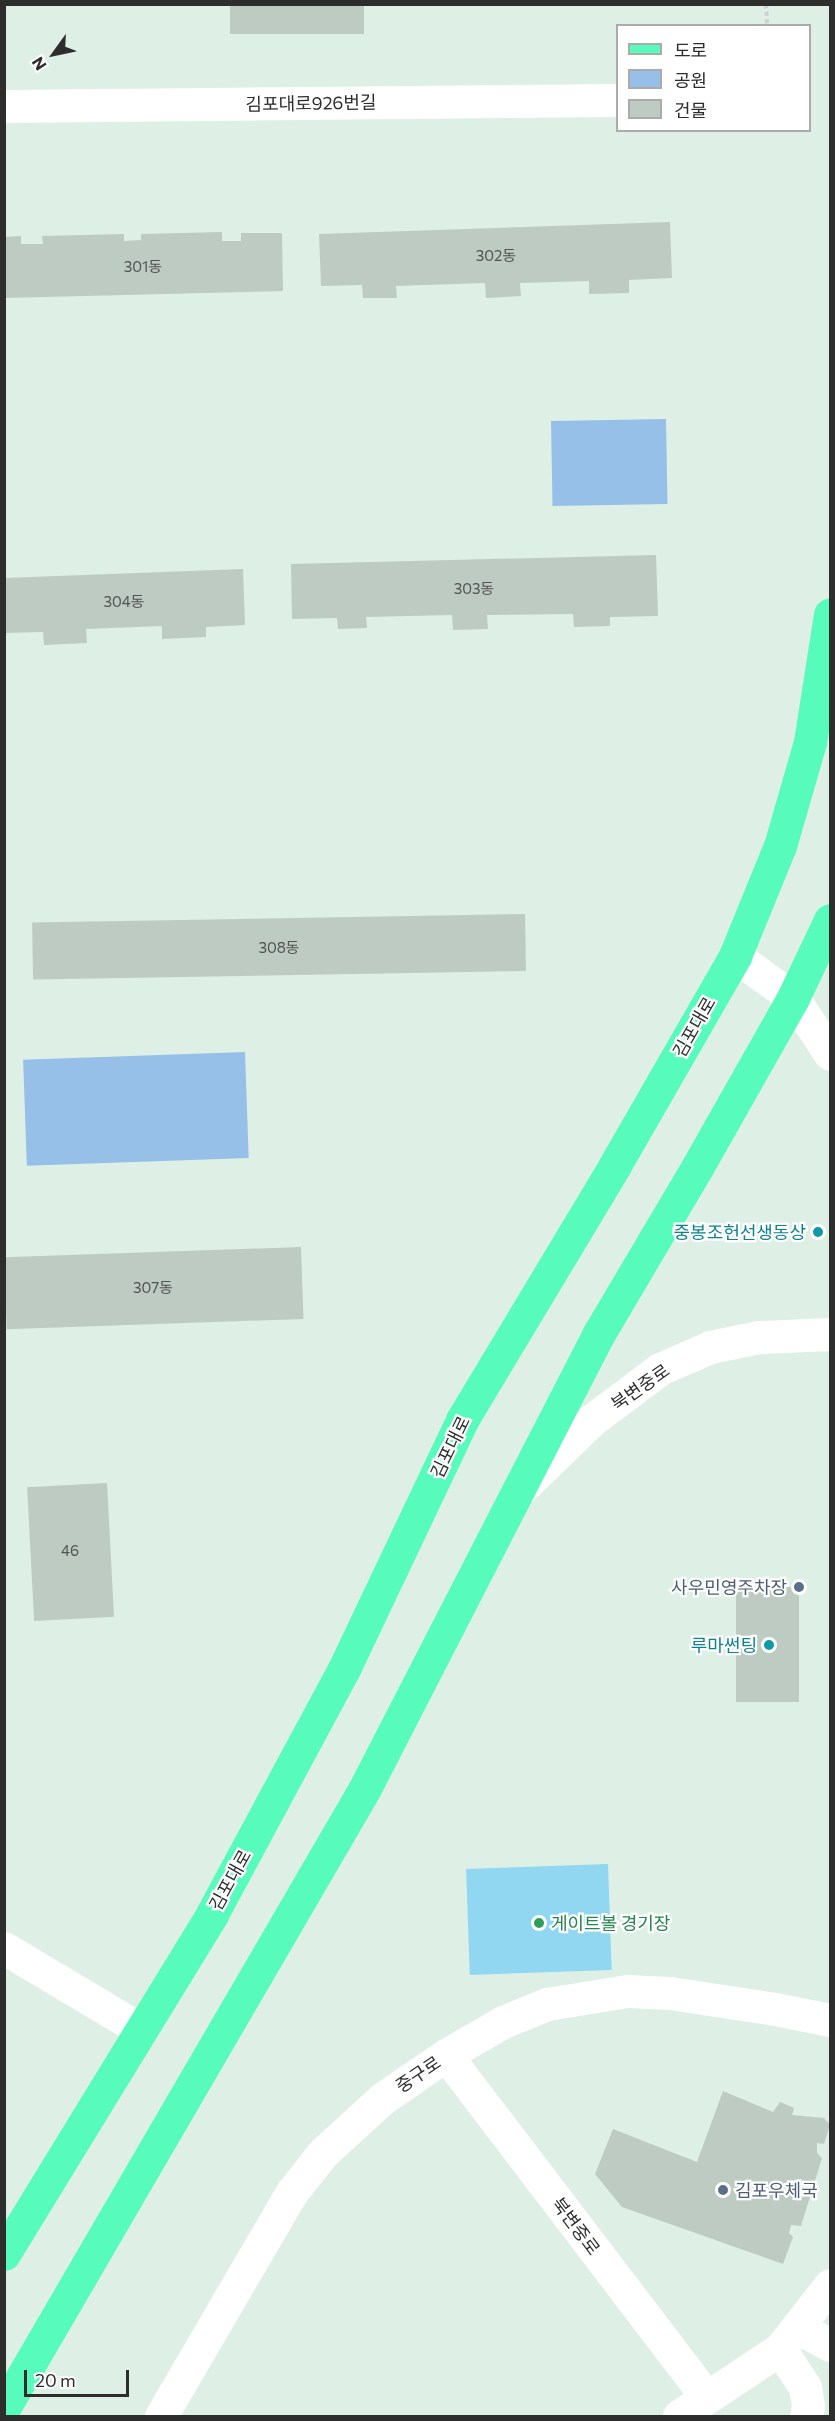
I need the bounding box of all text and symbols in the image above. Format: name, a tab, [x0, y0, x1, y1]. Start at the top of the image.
north arrow	[24, 24, 84, 84]
legend	[616, 24, 811, 132]
text: 도로	[674, 39, 707, 61]
text: N	[27, 54, 50, 74]
text: 공원	[674, 69, 707, 91]
street label: 김포대로926번길	[245, 91, 377, 115]
text: 건물	[674, 99, 707, 121]
house number: 302동	[476, 247, 516, 265]
house number: 301동	[124, 258, 162, 276]
house number: 303동	[454, 580, 494, 598]
house number: 304동	[103, 593, 145, 611]
house number: 308동	[258, 939, 300, 957]
street label: 김포대로	[668, 993, 720, 1061]
place label: 중봉조헌선생동상	[674, 1221, 806, 1243]
marker: 중봉조헌선생동상	[811, 1225, 825, 1239]
house number: 307동	[133, 1279, 173, 1297]
street label: 북변중로	[607, 1359, 673, 1415]
street label: 김포대로	[426, 1412, 474, 1482]
house number: 46	[61, 1542, 79, 1560]
place label: 사우민영주차장	[671, 1576, 787, 1598]
marker: 사우민영주차장	[792, 1580, 806, 1594]
place label: 루마썬팅	[691, 1634, 757, 1656]
marker: 루마썬팅	[762, 1638, 776, 1652]
street label: 김포대로	[204, 1846, 256, 1914]
place label: 게이트볼 경기장	[551, 1912, 670, 1934]
marker: 게이트볼 경기장	[532, 1916, 546, 1930]
street label: 중구로	[391, 2051, 445, 2097]
place label: 김포우체국	[735, 2179, 818, 2201]
marker: 김포우체국	[716, 2183, 730, 2197]
street label: 북변중로	[547, 2193, 605, 2259]
scale bar	[27, 2358, 132, 2396]
text: 20 m	[35, 2369, 76, 2391]

